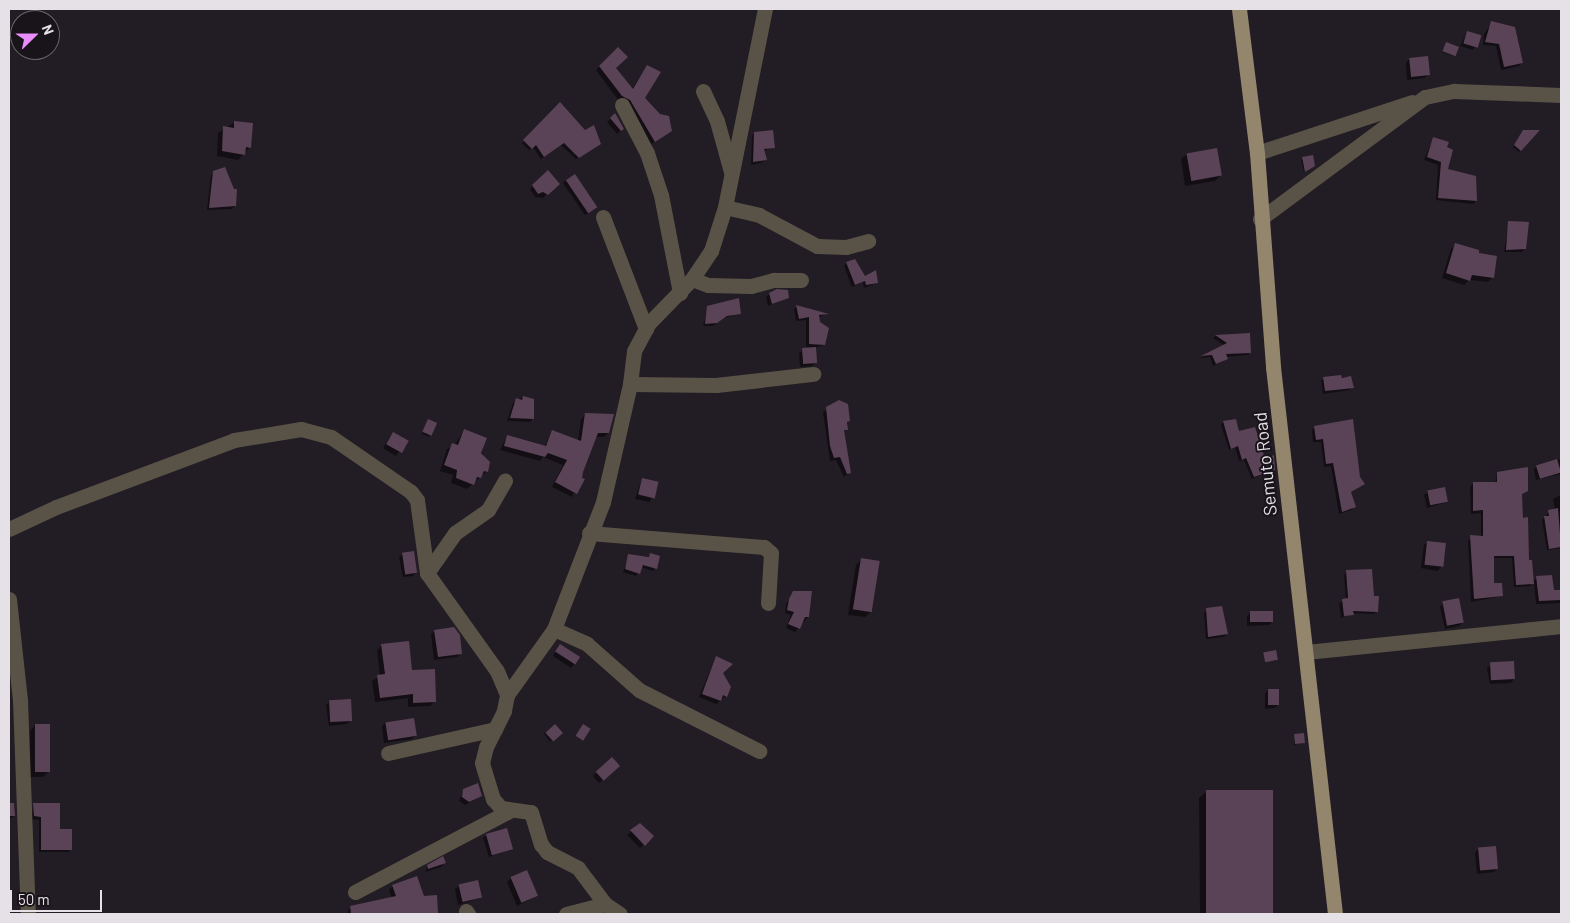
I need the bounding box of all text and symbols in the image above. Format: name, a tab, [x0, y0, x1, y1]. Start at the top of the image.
north arrow	[10, 10, 60, 60]
text: N	[39, 22, 58, 37]
street label: Semuto Road	[1249, 411, 1281, 517]
scale bar	[12, 880, 105, 912]
text: 50 m	[18, 890, 50, 908]

